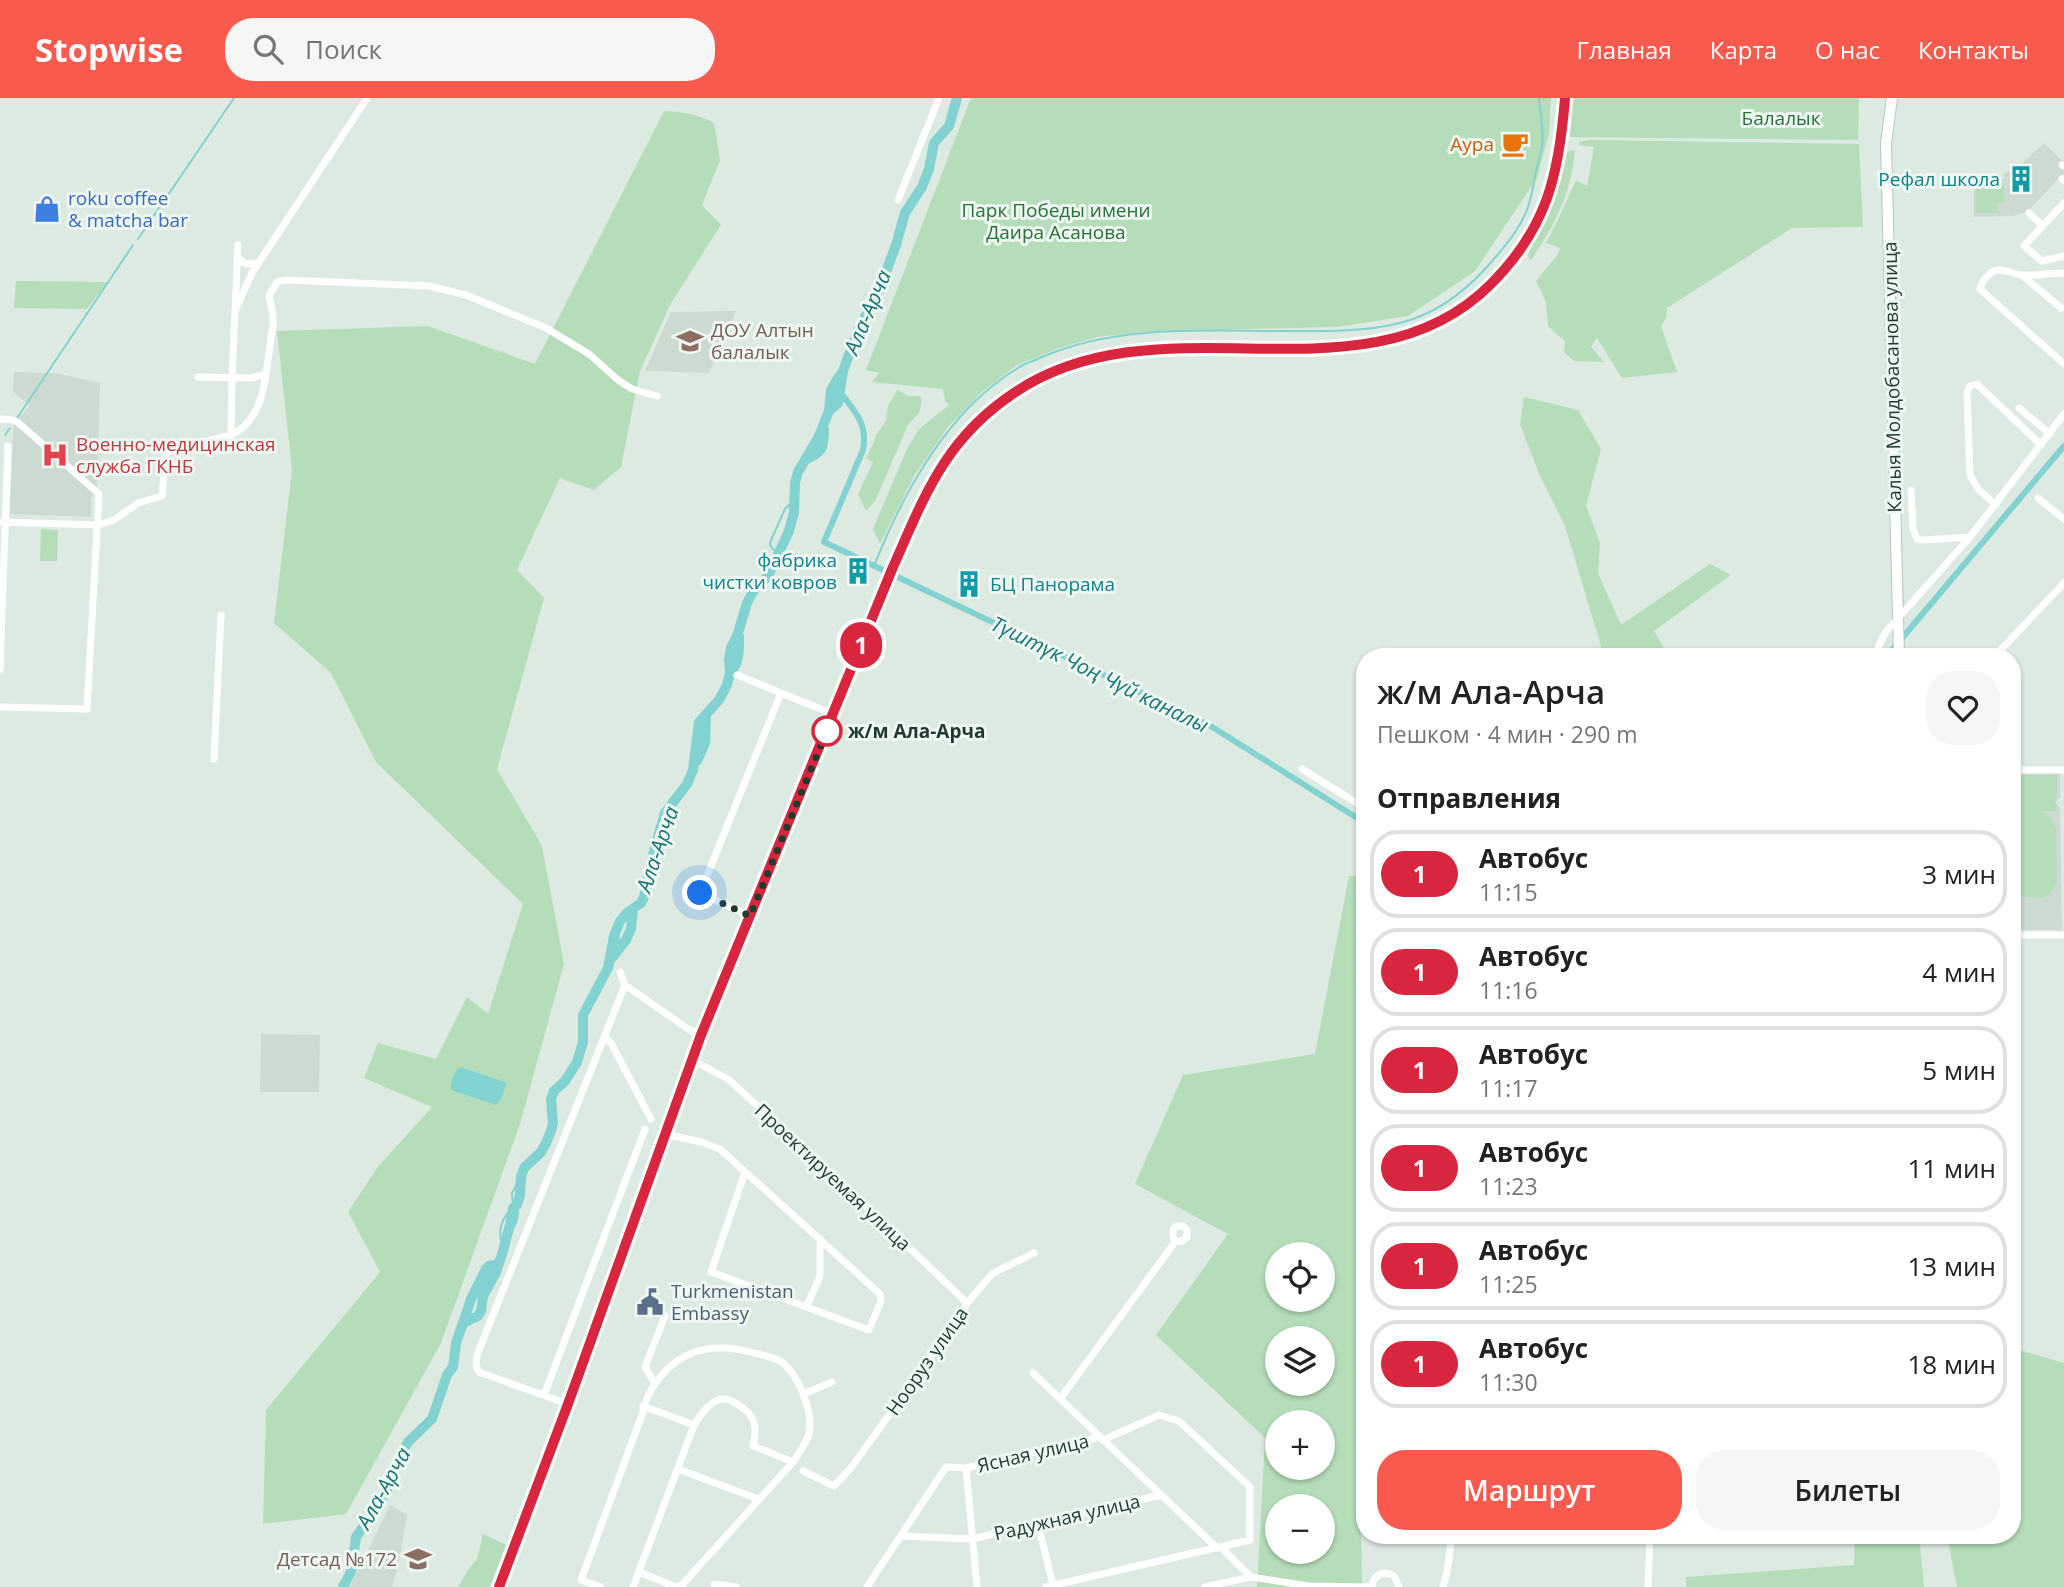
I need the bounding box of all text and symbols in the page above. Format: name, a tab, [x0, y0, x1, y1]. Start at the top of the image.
search box	[225, 18, 715, 81]
text: Stopwise	[35, 27, 183, 72]
icon: search	[249, 30, 287, 68]
text: Поиск	[305, 31, 382, 67]
text: Главная	[1577, 33, 1672, 66]
text: Карта	[1710, 33, 1777, 66]
text: О нас	[1815, 33, 1880, 66]
text: Контакты	[1918, 33, 2029, 66]
park label: Балалык	[1742, 105, 1821, 131]
cafe icon: Аура	[1500, 129, 1530, 159]
place label: Аура	[1450, 131, 1494, 157]
building icon: Рефал школа	[2006, 164, 2036, 194]
place label: Рефал школа	[1878, 166, 2000, 192]
place label: roku coffee & matcha bar	[68, 185, 188, 233]
shop icon: roku coffee & matcha bar	[32, 194, 62, 224]
park label: Парк Победы имени Даира Асанова	[961, 197, 1151, 245]
street label: Калыя Молдобасанова улица	[1877, 241, 1907, 513]
water label: Ала-Арча	[836, 265, 897, 360]
place label: ДОУ Алтын балалык	[711, 317, 814, 365]
school or university icon: ДОУ Алтын балалык	[675, 326, 705, 356]
place label: Военно-медицинская служба ГКНБ	[76, 431, 276, 479]
hospital icon: Военно-медицинская служба ГКНБ	[40, 440, 70, 470]
place label: фабрика чистки ковров	[702, 547, 837, 595]
building icon: фабрика чистки ковров	[843, 556, 873, 586]
building icon: БЦ Панорама	[954, 569, 984, 599]
place label: БЦ Панорама	[990, 571, 1115, 597]
water label: Түштүк Чоң Чүй каналы	[987, 609, 1213, 739]
line badge: 1	[838, 622, 884, 668]
text: 1	[854, 628, 868, 661]
text: ж/м Ала-Арча	[1377, 669, 1605, 714]
button: heart	[1926, 671, 2000, 745]
marker: ж/м Ала-Арча	[812, 716, 842, 746]
place label: ж/м Ала-Арча	[848, 718, 985, 744]
text: Пешком · 4 мин · 290 m	[1377, 718, 1638, 750]
text: Отправления	[1377, 780, 1561, 816]
water label: Ала-Арча	[629, 802, 685, 898]
text: Автобус	[1479, 840, 1588, 876]
text: 3 мин	[1922, 856, 1996, 892]
text: 1	[1413, 857, 1426, 890]
your location	[682, 875, 717, 910]
text: 11:15	[1479, 876, 1538, 908]
text: Автобус	[1479, 938, 1588, 974]
text: 4 мин	[1922, 954, 1996, 990]
text: 1	[1413, 955, 1426, 988]
text: 11:16	[1479, 974, 1538, 1006]
text: Автобус	[1479, 1036, 1588, 1072]
text: 5 мин	[1922, 1052, 1996, 1088]
text: 1	[1413, 1053, 1426, 1086]
text: 11:17	[1479, 1072, 1538, 1104]
street label: Проектируемая улица	[749, 1098, 917, 1256]
text: Автобус	[1479, 1134, 1588, 1170]
text: 11 мин	[1907, 1150, 1996, 1186]
text: 1	[1413, 1151, 1426, 1184]
text: 11:23	[1479, 1170, 1538, 1202]
text: Автобус	[1479, 1232, 1588, 1268]
map controls	[1265, 1242, 1335, 1564]
button: locate	[1265, 1242, 1335, 1312]
text: 13 мин	[1907, 1248, 1996, 1284]
text: 1	[1413, 1249, 1426, 1282]
text: 11:25	[1479, 1268, 1538, 1300]
place label: Turkmenistan Embassy	[671, 1278, 794, 1326]
public building icon: Turkmenistan Embassy	[635, 1287, 665, 1317]
street label: Нооруз улица	[880, 1302, 974, 1420]
button: layers	[1265, 1326, 1335, 1396]
text: Автобус	[1479, 1330, 1588, 1366]
text: 18 мин	[1907, 1346, 1996, 1382]
text: 1	[1413, 1347, 1426, 1380]
text: 11:30	[1479, 1366, 1538, 1398]
button: +	[1265, 1410, 1335, 1480]
street label: Ясная улица	[974, 1428, 1092, 1478]
water label: Ала-Арча	[348, 1442, 417, 1535]
button: Маршрут	[1377, 1450, 1682, 1530]
button: Билеты	[1696, 1450, 2000, 1530]
street label: Радужная улица	[991, 1488, 1143, 1546]
button: −	[1265, 1494, 1335, 1564]
school or university icon: Детсад №172	[403, 1544, 433, 1574]
place label: Детсад №172	[277, 1546, 397, 1572]

